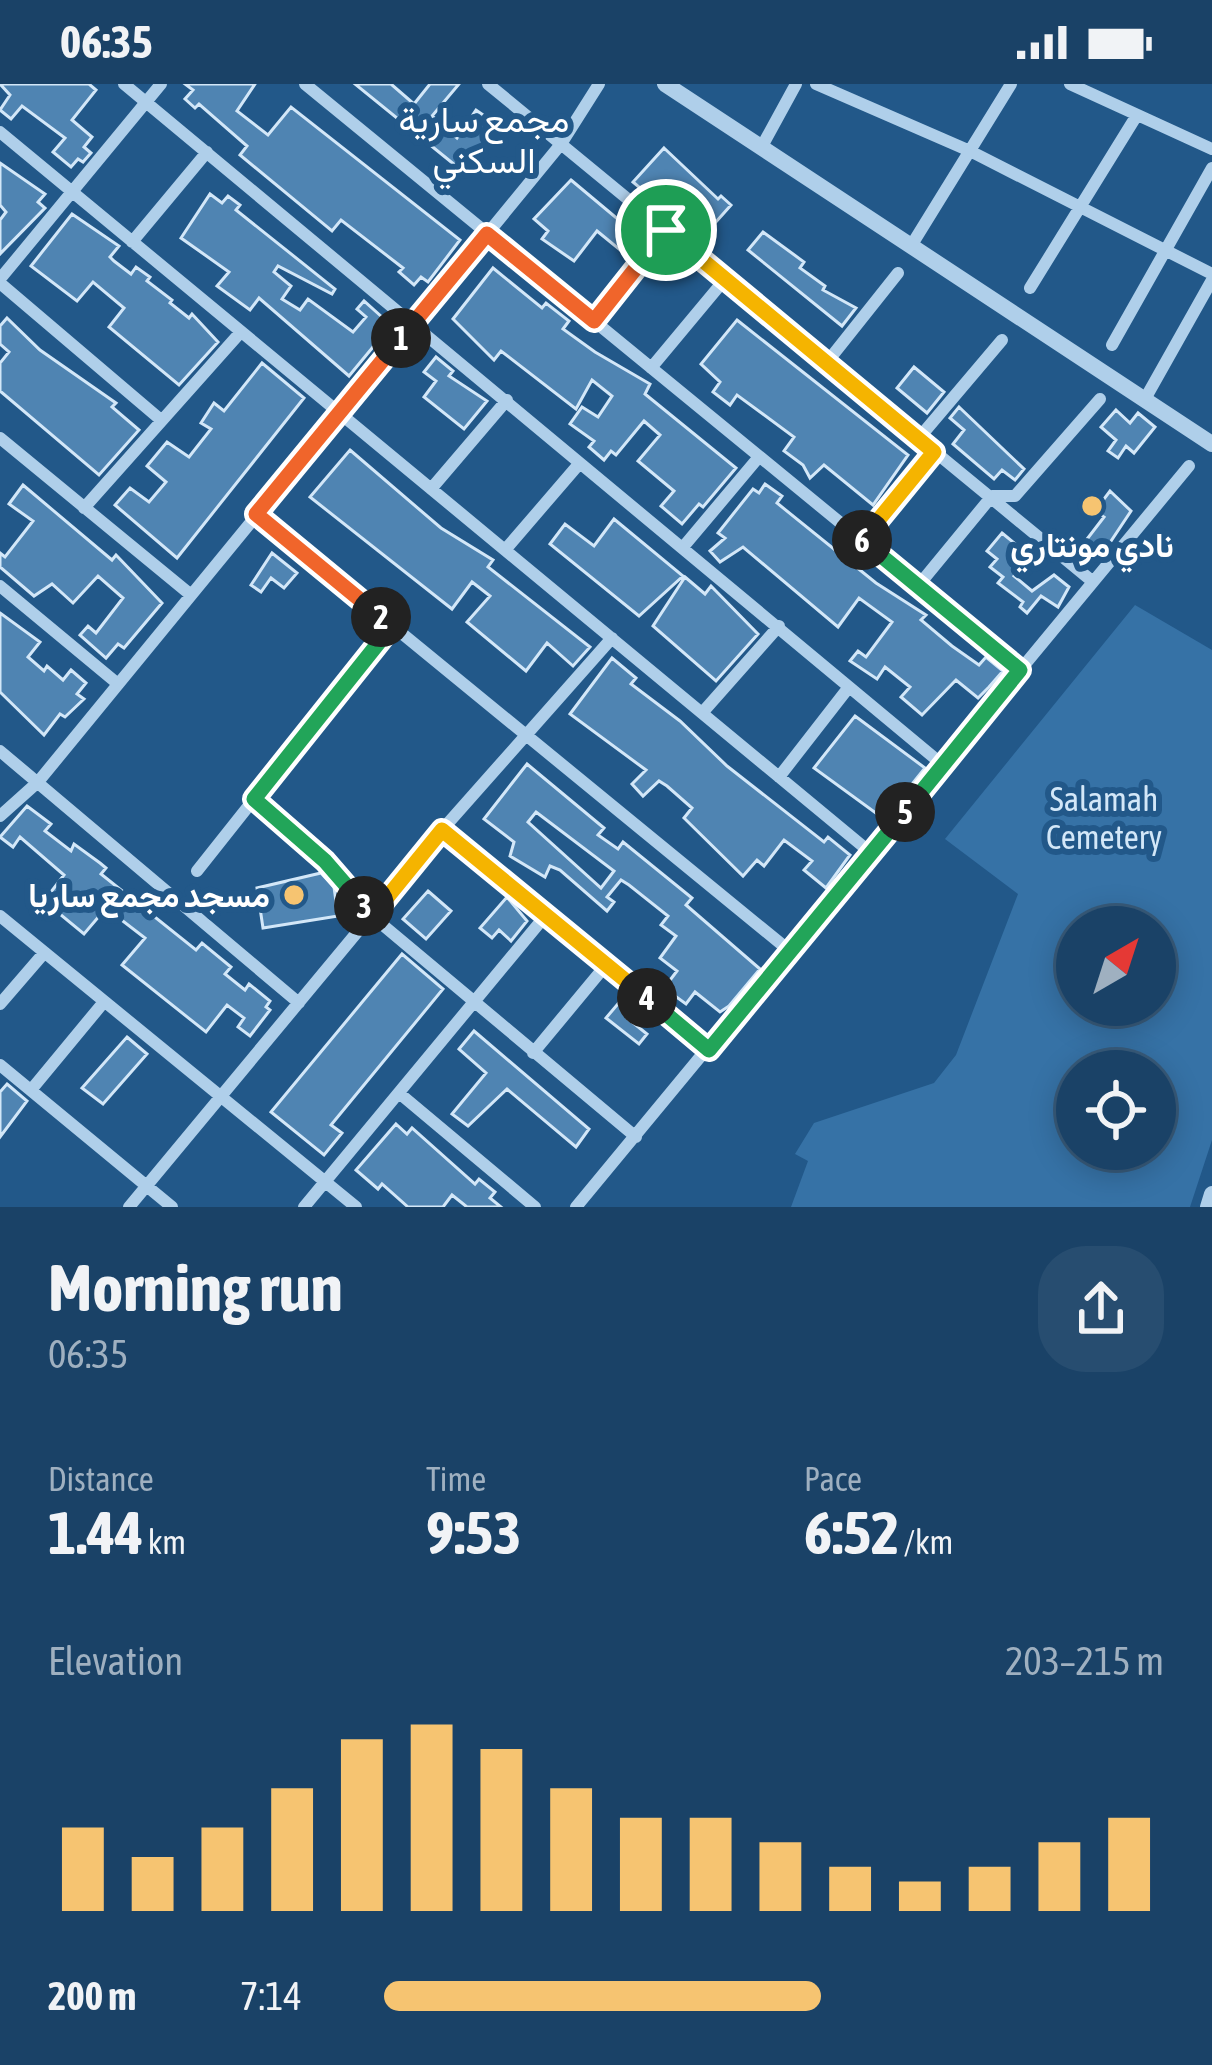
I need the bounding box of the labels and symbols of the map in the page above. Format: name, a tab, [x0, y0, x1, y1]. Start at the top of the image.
district label: مجمع سارية السكني	[399, 98, 569, 190]
pin	[615, 179, 717, 281]
pin: 1	[371, 308, 431, 368]
marker: نادي مونتاري	[1079, 493, 1105, 519]
pin: 6	[832, 510, 892, 570]
place label: نادي مونتاري	[1010, 526, 1174, 573]
pin: 2	[351, 587, 411, 647]
park label: Salamah Cemetery	[1046, 780, 1162, 856]
pin: 5	[875, 782, 935, 842]
place label: مسجد مجمع ساريا	[28, 876, 270, 918]
pin: 3	[334, 876, 394, 936]
marker: مسجد مجمع ساريا	[281, 882, 307, 908]
north arrow	[1056, 906, 1176, 1026]
pin: 4	[617, 968, 677, 1028]

